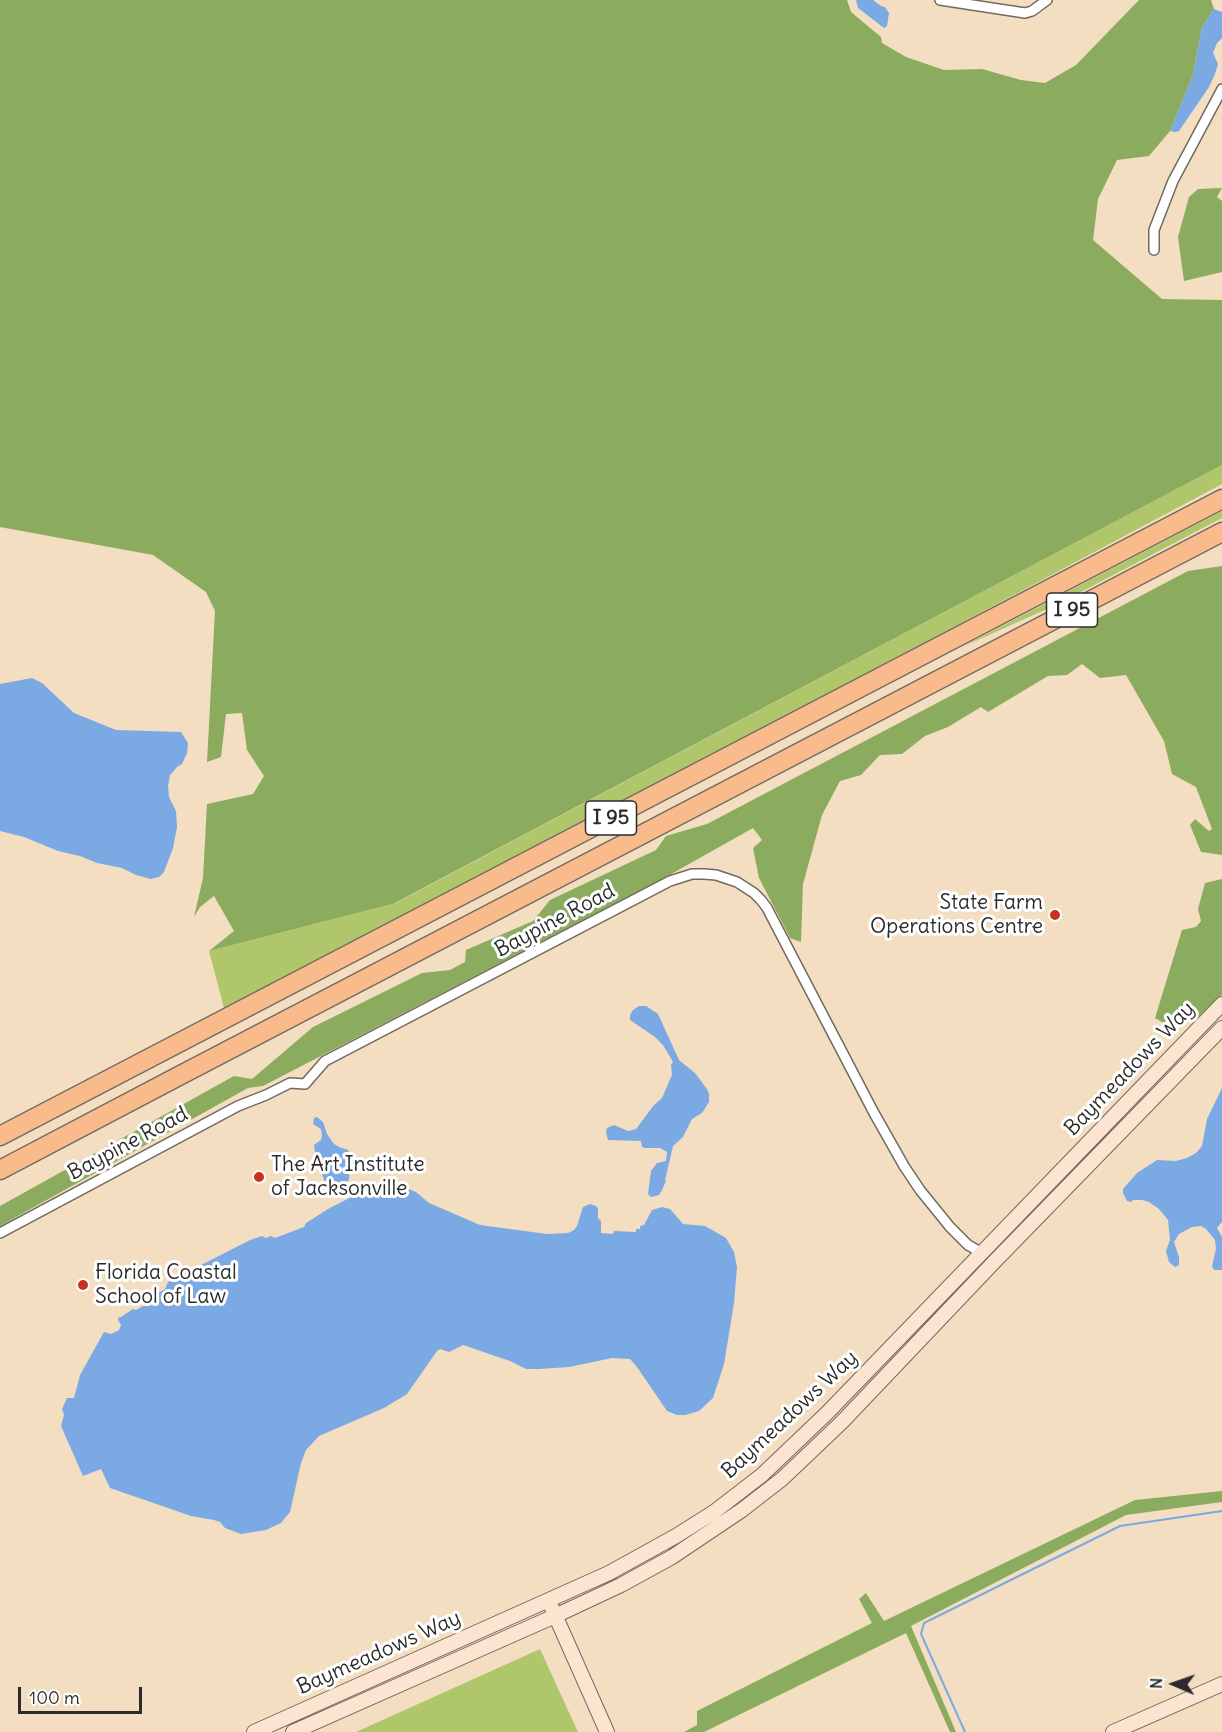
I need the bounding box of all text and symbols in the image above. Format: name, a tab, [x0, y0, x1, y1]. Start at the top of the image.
road number: I 95	[1046, 593, 1098, 627]
road number: I 95	[586, 801, 636, 835]
street label: Baypine Road	[491, 879, 619, 963]
place label: State Farm Operations Centre	[870, 890, 1043, 940]
marker: State Farm Operations Centre	[1048, 908, 1062, 922]
street label: Baymeadows Way	[1060, 997, 1200, 1141]
street label: Baypine Road	[64, 1102, 192, 1186]
place label: The Art Institute of Jacksonville	[271, 1152, 425, 1202]
marker: The Art Institute of Jacksonville	[252, 1170, 266, 1184]
place label: Florida Coastal School of Law	[95, 1260, 237, 1310]
marker: Florida Coastal School of Law	[76, 1278, 90, 1292]
street label: Baymeadows Way	[717, 1346, 863, 1484]
street label: Baymeadows Way	[293, 1606, 465, 1700]
north arrow	[1144, 1654, 1204, 1714]
scale bar	[21, 1675, 146, 1713]
text: N	[1146, 1677, 1166, 1689]
text: 100 m	[29, 1686, 80, 1709]

